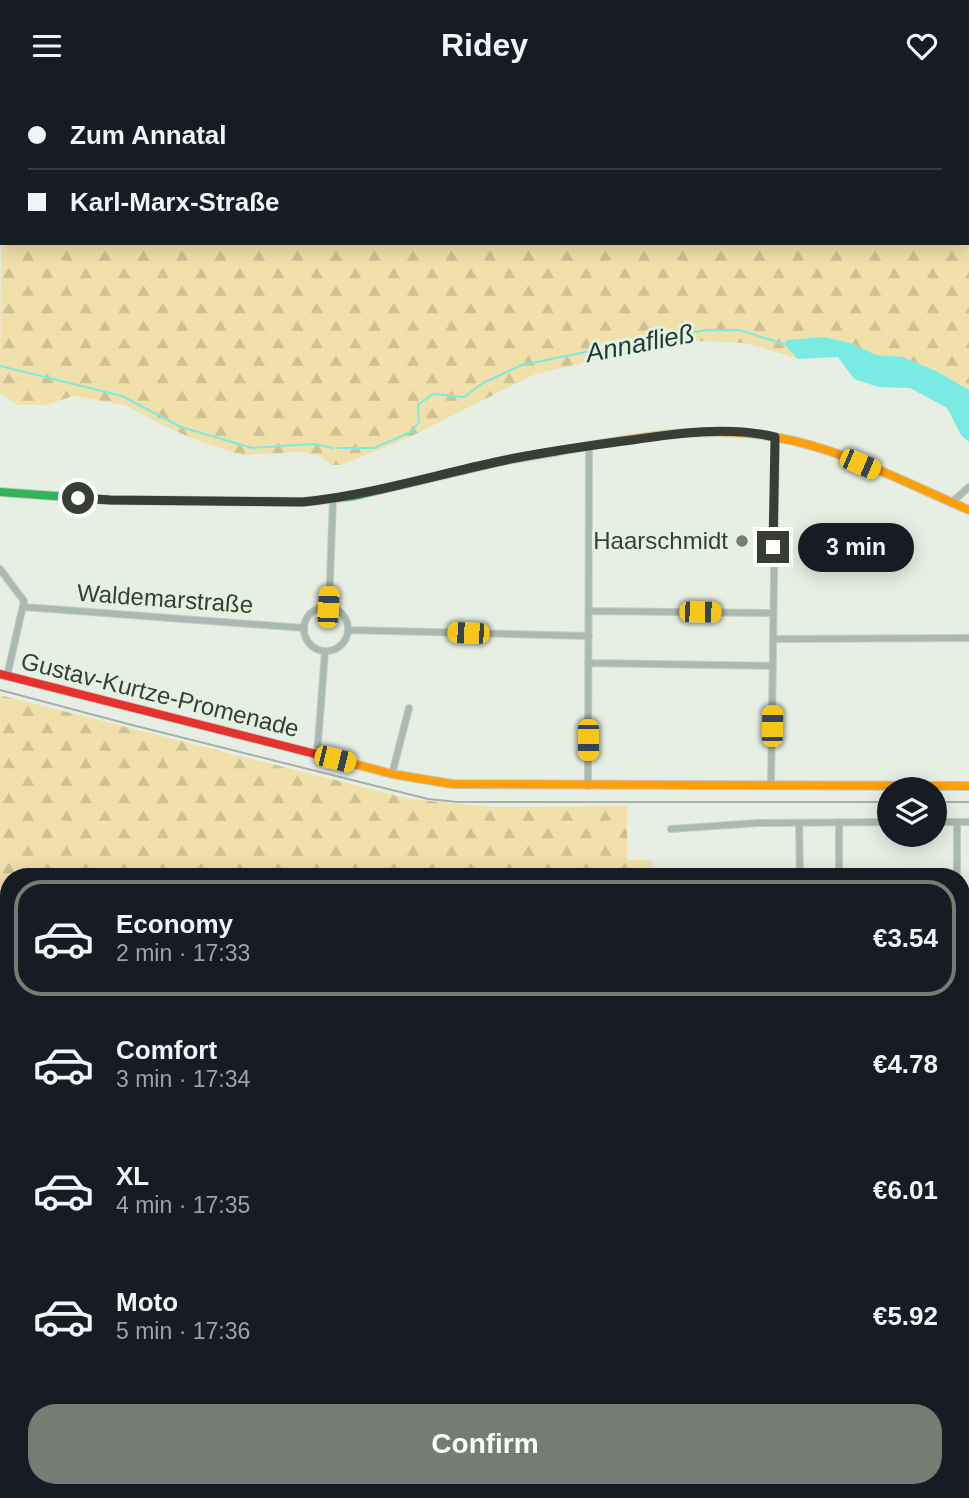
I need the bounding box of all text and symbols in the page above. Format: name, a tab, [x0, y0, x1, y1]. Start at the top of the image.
icon: menu	[28, 27, 66, 65]
text: Ridey	[441, 27, 528, 63]
icon: heart	[903, 27, 941, 65]
text: Zum Annatal	[70, 120, 226, 150]
text: Karl-Marx-Straße	[70, 187, 280, 217]
water label: Annafließ	[581, 318, 697, 369]
car	[837, 446, 884, 482]
route start	[62, 482, 94, 514]
callout: 3 min	[798, 523, 913, 571]
place label: Haarschmidt	[593, 527, 728, 554]
route end	[757, 531, 789, 563]
marker: Haarschmidt	[734, 533, 750, 549]
text: 3 min	[826, 534, 886, 560]
street label: Waldemarstraße	[76, 579, 254, 618]
car	[317, 585, 340, 629]
car	[679, 601, 722, 623]
car	[447, 622, 490, 644]
street label: Gustav-Kurtze-Promenade	[18, 647, 302, 742]
car	[762, 705, 783, 747]
car	[578, 719, 599, 761]
car	[313, 744, 358, 774]
map controls	[877, 777, 947, 847]
button: layers	[877, 777, 947, 847]
icon: car	[32, 907, 95, 970]
text: Economy	[116, 909, 233, 939]
text: €3.54	[873, 923, 938, 953]
text: 2 min · 17:33	[116, 940, 250, 966]
icon: car	[32, 1033, 95, 1096]
text: Comfort	[116, 1035, 217, 1065]
text: €4.78	[873, 1049, 938, 1079]
text: 3 min · 17:34	[116, 1066, 250, 1092]
icon: car	[32, 1159, 95, 1222]
text: XL	[116, 1161, 149, 1191]
text: €6.01	[873, 1175, 938, 1205]
text: 4 min · 17:35	[116, 1192, 250, 1218]
icon: car	[32, 1285, 95, 1348]
text: Moto	[116, 1287, 178, 1317]
text: €5.92	[873, 1301, 938, 1331]
text: 5 min · 17:36	[116, 1318, 250, 1344]
button: Confirm	[28, 1404, 942, 1484]

